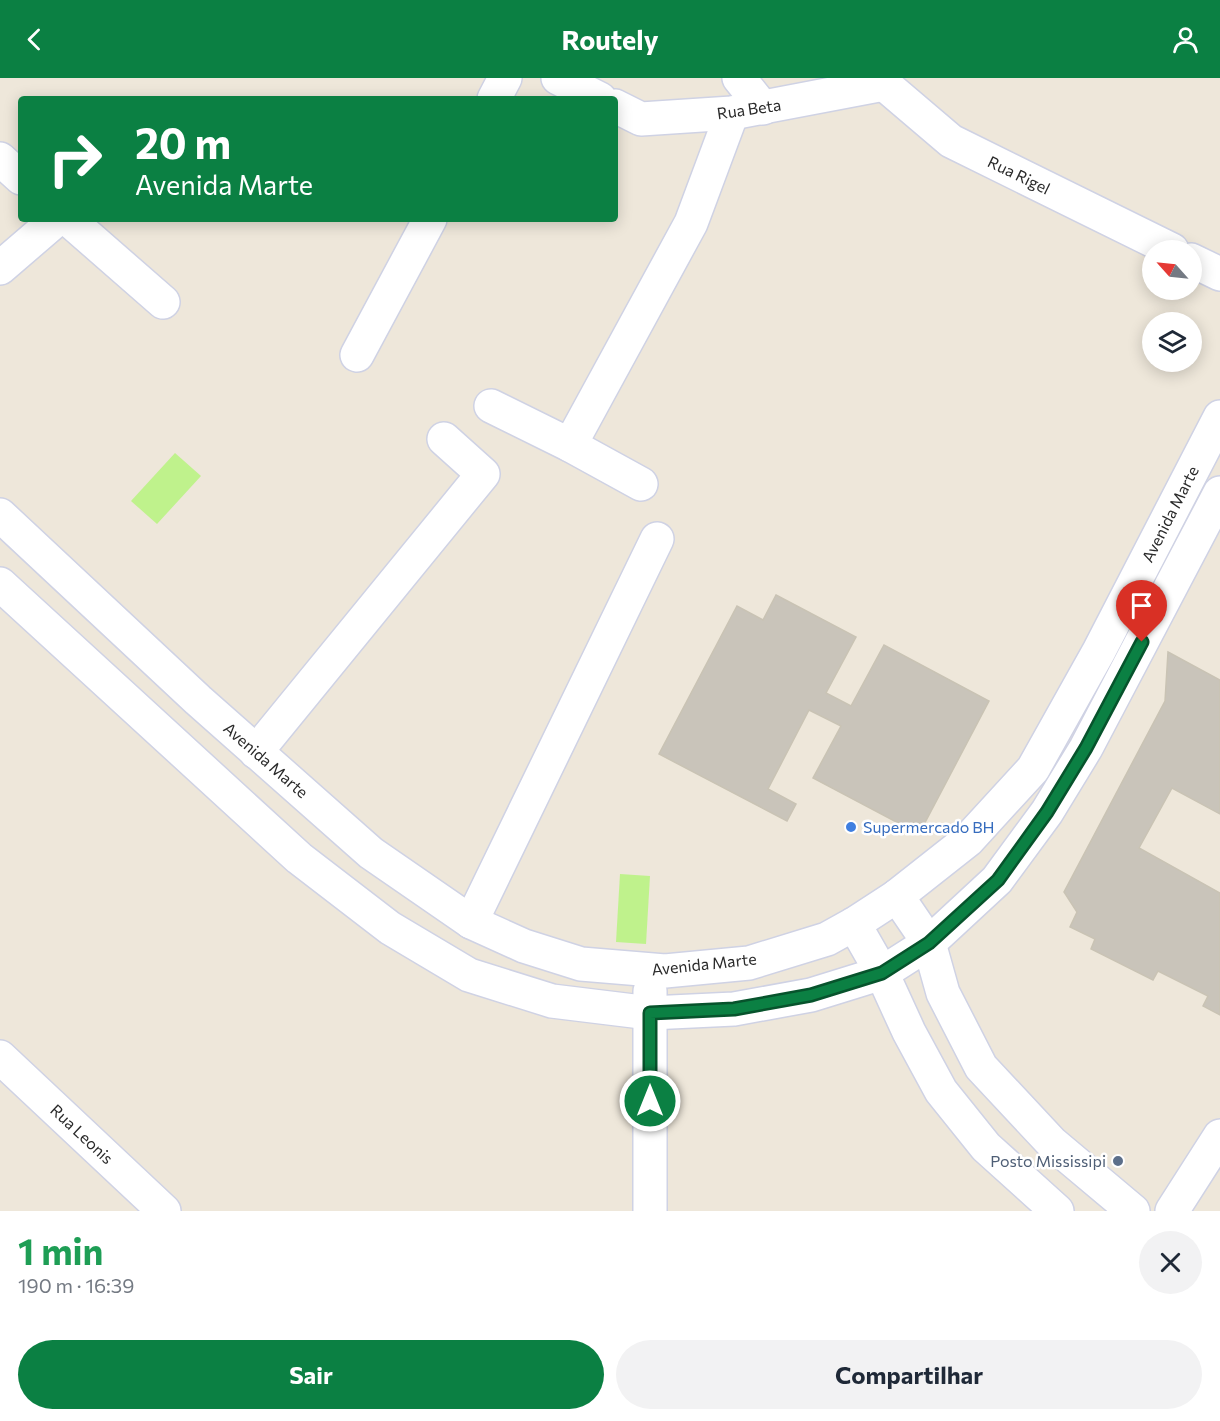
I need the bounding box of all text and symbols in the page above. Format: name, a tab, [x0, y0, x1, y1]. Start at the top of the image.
icon: back	[18, 23, 51, 56]
text: Routely	[562, 23, 658, 56]
icon: person	[1169, 23, 1202, 56]
street label: Rua Beta	[716, 95, 782, 122]
text: 20 m	[135, 116, 231, 168]
icon: right	[36, 120, 114, 198]
street label: Rua Rigel	[985, 151, 1053, 198]
text: Avenida Marte	[135, 168, 313, 201]
north arrow	[1142, 240, 1202, 300]
map controls	[1142, 240, 1202, 372]
button: layers	[1142, 312, 1202, 372]
street label: Avenida Marte	[1137, 462, 1202, 565]
pin	[1116, 580, 1167, 642]
icon: arrive	[1125, 589, 1158, 622]
street label: Avenida Marte	[220, 718, 312, 801]
place label: Supermercado BH	[863, 817, 995, 836]
marker: Supermercado BH	[844, 820, 858, 834]
street label: Avenida Marte	[650, 949, 757, 978]
position arrow	[618, 1069, 682, 1133]
street label: Rua Leonis	[47, 1100, 118, 1167]
place label: Posto Mississipi	[990, 1151, 1106, 1170]
marker: Posto Mississipi	[1111, 1154, 1125, 1168]
text: 1 min	[18, 1228, 103, 1272]
button: close	[1139, 1231, 1202, 1294]
text: 190 m · 16:39	[18, 1273, 134, 1297]
button: Sair	[18, 1340, 604, 1409]
button: Compartilhar	[616, 1340, 1202, 1409]

